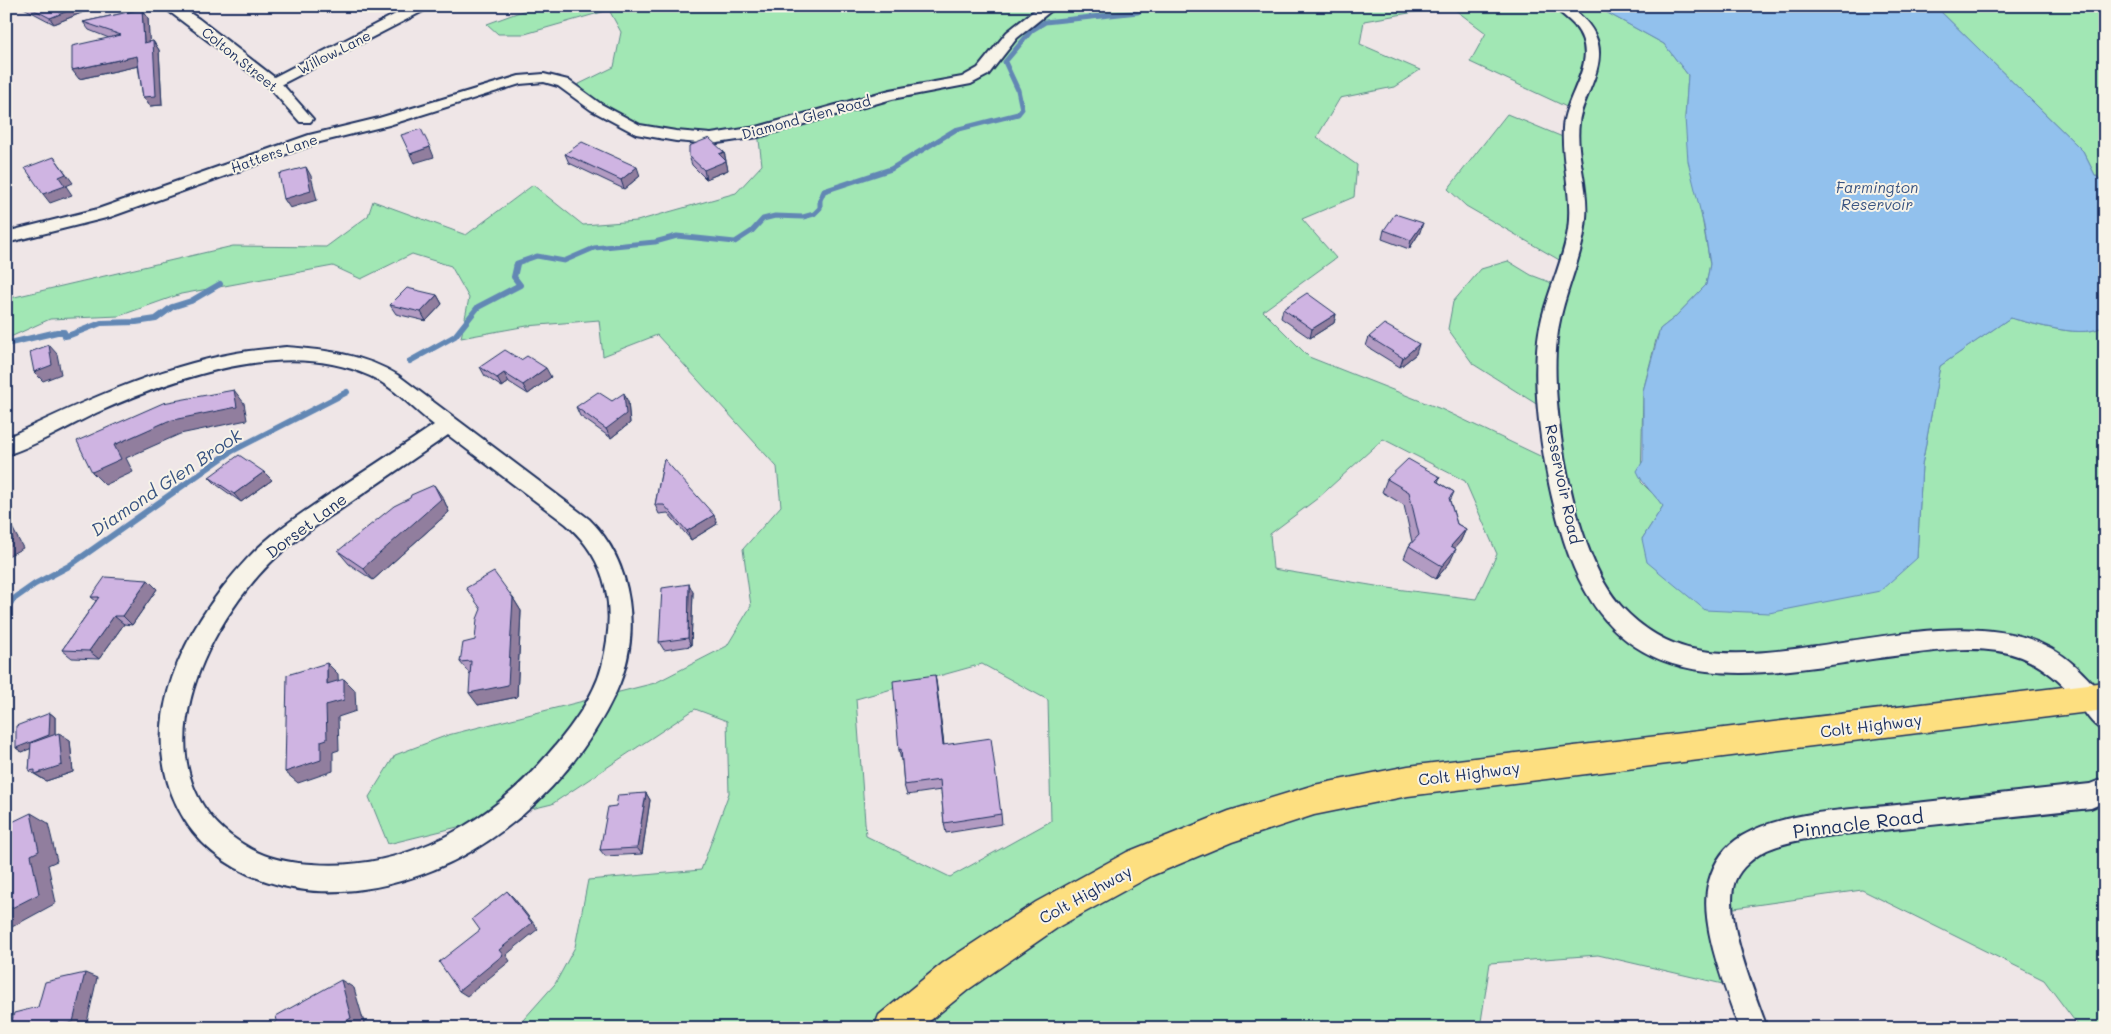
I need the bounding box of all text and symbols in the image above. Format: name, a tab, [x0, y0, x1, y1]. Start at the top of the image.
street label: Colton Street	[198, 22, 282, 96]
street label: Willow Lane	[294, 25, 374, 79]
street label: Diamond Glen Road	[739, 91, 873, 143]
street label: Hatters Lane	[228, 129, 320, 177]
water label: Farmington Reservoir	[1836, 177, 1918, 214]
water label: Diamond Glen Brook	[86, 422, 246, 541]
street label: Reservoir Road	[1541, 422, 1587, 546]
street label: Dorset Lane	[262, 488, 350, 562]
street label: Colt Highway	[1819, 708, 1923, 742]
street label: Colt Highway	[1417, 756, 1521, 790]
street label: Pinnacle Road	[1791, 803, 1925, 843]
street label: Colt Highway	[1035, 860, 1135, 928]

